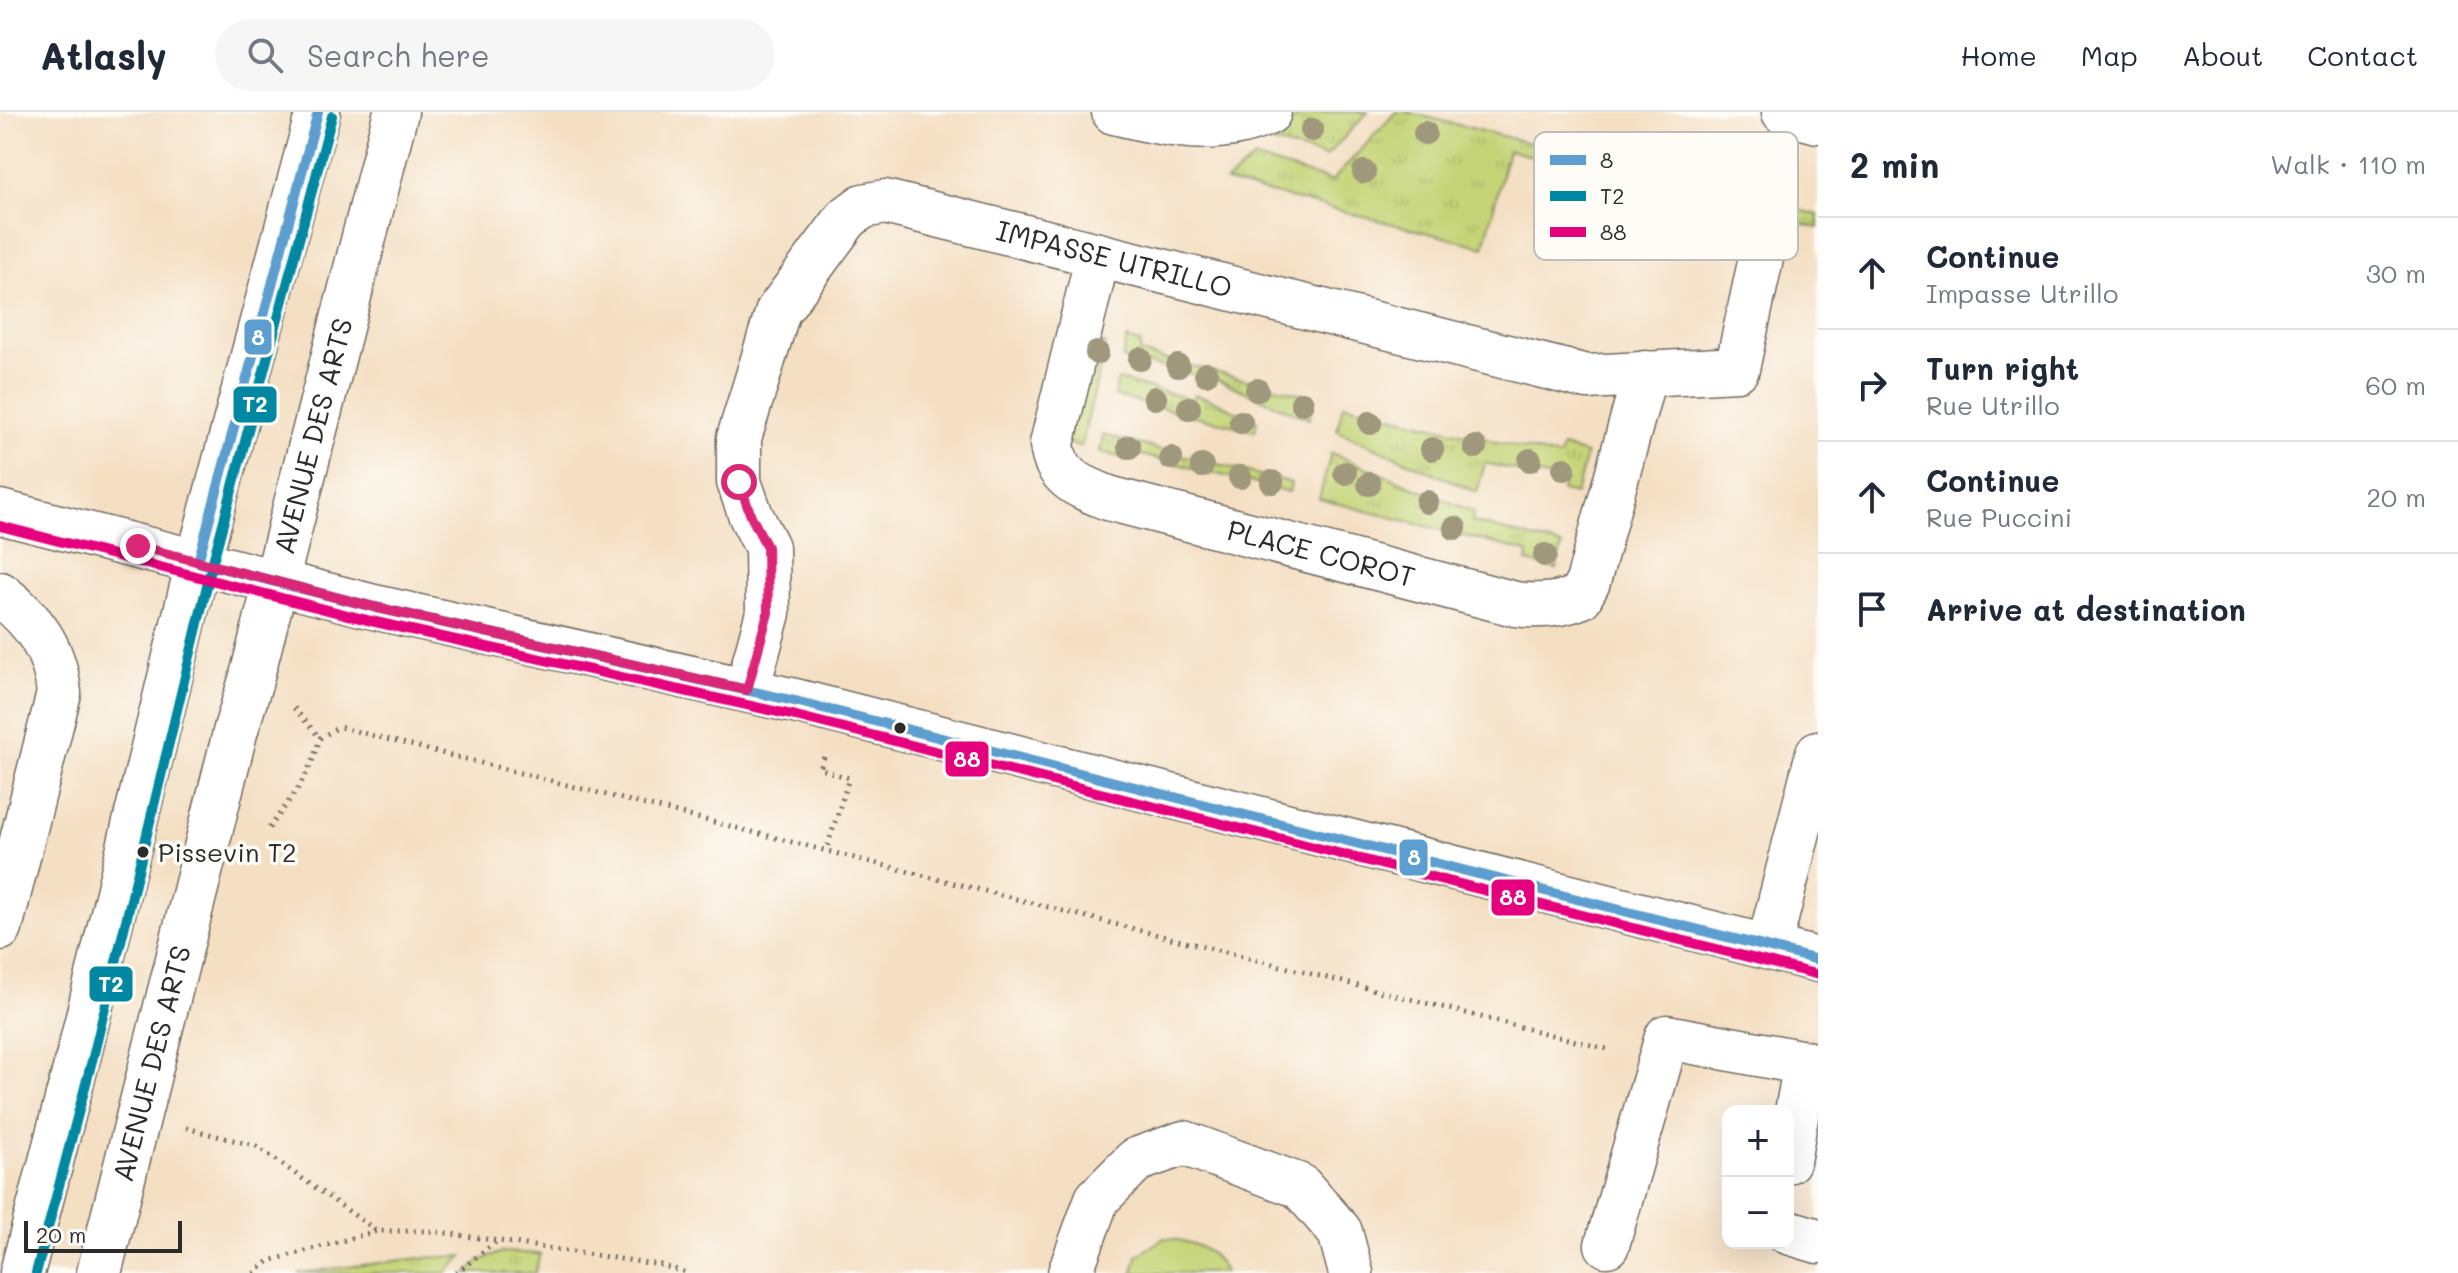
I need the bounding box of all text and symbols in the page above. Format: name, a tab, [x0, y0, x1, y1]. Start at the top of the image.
search box	[215, 19, 775, 91]
text: Atlasly	[40, 30, 167, 80]
icon: search	[243, 33, 287, 77]
text: Search here	[307, 35, 489, 75]
text: Home	[1961, 37, 2037, 73]
text: Map	[2081, 37, 2138, 73]
text: About	[2182, 37, 2263, 73]
text: Contact	[2307, 37, 2418, 73]
legend	[1534, 132, 1798, 260]
text: 2 min	[1850, 142, 1939, 187]
text: 8	[1600, 145, 1613, 174]
text: Walk · 110 m	[2270, 147, 2426, 181]
text: T2	[1600, 181, 1625, 210]
street label: IMPASSE UTRILLO	[993, 211, 1236, 305]
text: 88	[1600, 217, 1627, 246]
text: Continue	[1926, 236, 2059, 276]
icon: ahead	[1850, 251, 1894, 295]
text: 30 m	[2366, 256, 2426, 290]
text: Impasse Utrillo	[1926, 276, 2118, 310]
street label: AVENUE DES ARTS	[265, 314, 360, 558]
line badge: 8	[243, 318, 273, 356]
text: 8	[251, 322, 265, 351]
text: Turn right	[1926, 348, 2079, 388]
icon: right	[1850, 363, 1894, 407]
text: 60 m	[2365, 368, 2426, 402]
line badge: T2	[232, 385, 278, 424]
text: Rue Utrillo	[1926, 388, 2060, 422]
text: T2	[242, 389, 268, 418]
text: Continue	[1926, 460, 2059, 500]
route start	[721, 464, 757, 500]
icon: ahead	[1850, 475, 1894, 519]
text: 20 m	[2366, 480, 2426, 514]
text: Rue Puccini	[1926, 500, 2072, 534]
street label: PLACE COROT	[1224, 511, 1419, 594]
route end	[120, 528, 156, 564]
icon: arrive	[1850, 587, 1894, 631]
text: Arrive at destination	[1926, 589, 2246, 629]
unlabelled marker	[892, 720, 908, 736]
line badge: 88	[944, 740, 990, 778]
text: 88	[953, 744, 981, 773]
place label: Pissevin T2	[158, 835, 297, 869]
line badge: 8	[1398, 838, 1429, 877]
text: 8	[1407, 842, 1421, 871]
marker: Pissevin T2	[135, 844, 151, 860]
line badge: 88	[1490, 878, 1536, 917]
text: 88	[1499, 882, 1527, 911]
street label: AVENUE DES ARTS	[104, 941, 198, 1185]
line badge: T2	[88, 965, 134, 1003]
text: T2	[98, 969, 124, 998]
map controls	[1722, 1105, 1794, 1249]
button: +	[1722, 1105, 1794, 1177]
button: −	[1722, 1177, 1794, 1249]
scale bar	[24, 1217, 182, 1253]
text: 20 m	[36, 1220, 86, 1249]

